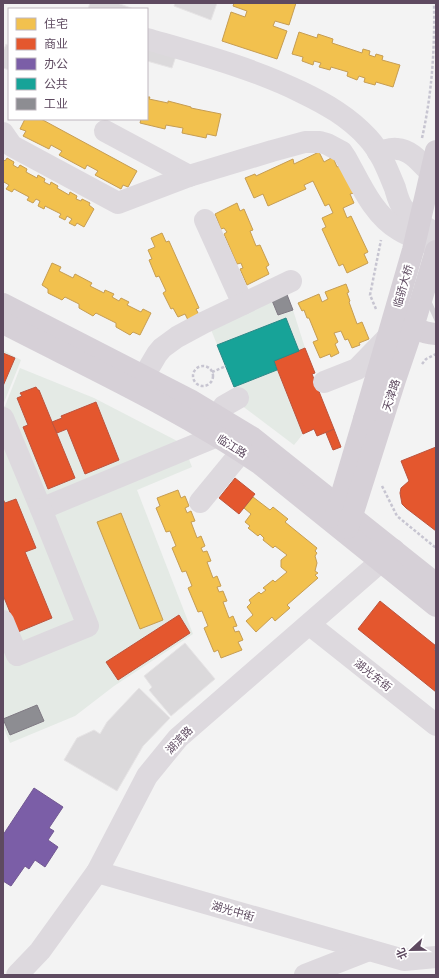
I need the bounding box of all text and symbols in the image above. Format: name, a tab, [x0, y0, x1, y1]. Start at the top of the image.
legend	[8, 8, 148, 120]
text: 住宅	[44, 15, 68, 32]
text: 商业	[44, 35, 68, 52]
text: 办公	[44, 55, 68, 72]
text: 公共	[44, 75, 68, 92]
text: 工业	[44, 95, 68, 112]
street label: 临骄大桥	[389, 263, 416, 309]
street label: 天津路	[378, 377, 403, 413]
street label: 临江路	[214, 430, 250, 461]
street label: 湖光东街	[351, 655, 395, 694]
street label: 湖滨路	[162, 723, 195, 757]
street label: 湖光中街	[210, 897, 256, 924]
north arrow	[391, 930, 431, 970]
text: 北	[392, 946, 410, 962]

